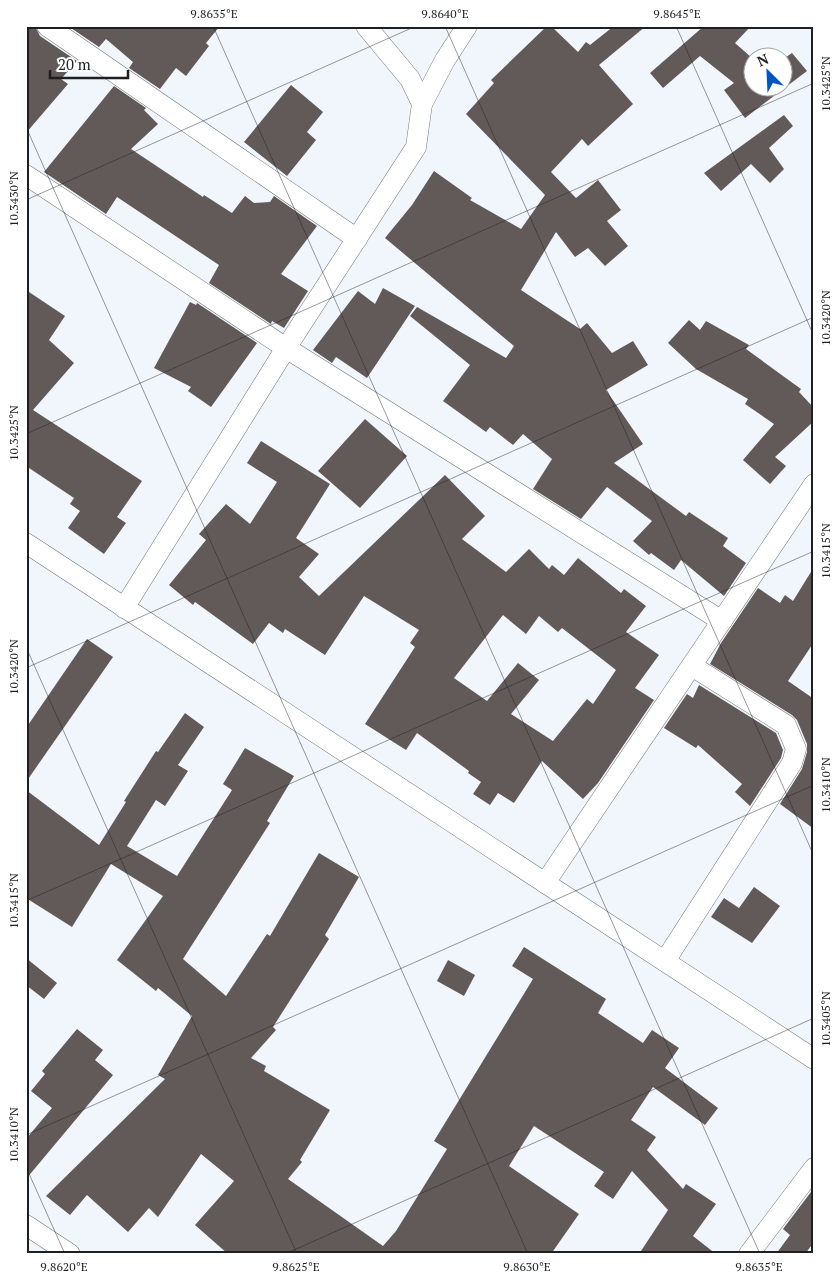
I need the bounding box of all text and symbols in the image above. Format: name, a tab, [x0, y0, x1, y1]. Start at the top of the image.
text: 9.8635°E	[190, 6, 238, 21]
text: 9.8640°E	[421, 6, 469, 21]
text: 9.8645°E	[653, 6, 701, 21]
scale bar	[50, 48, 128, 80]
north arrow	[742, 48, 792, 98]
text: N	[754, 49, 772, 71]
text: 20 m	[58, 54, 91, 74]
text: 10.3425°N	[818, 56, 833, 112]
text: 10.3430°N	[6, 171, 21, 227]
text: 10.3420°N	[818, 290, 833, 346]
text: 10.3425°N	[6, 405, 21, 461]
text: 10.3415°N	[818, 523, 833, 579]
text: 10.3420°N	[6, 639, 21, 695]
text: 10.3410°N	[818, 757, 833, 813]
text: 10.3415°N	[6, 873, 21, 929]
text: 10.3405°N	[818, 991, 833, 1047]
text: 10.3410°N	[6, 1107, 21, 1163]
text: 9.8620°E	[40, 1259, 88, 1274]
text: 9.8625°E	[272, 1259, 320, 1274]
text: 9.8630°E	[503, 1259, 551, 1274]
text: 9.8635°E	[735, 1259, 783, 1274]

